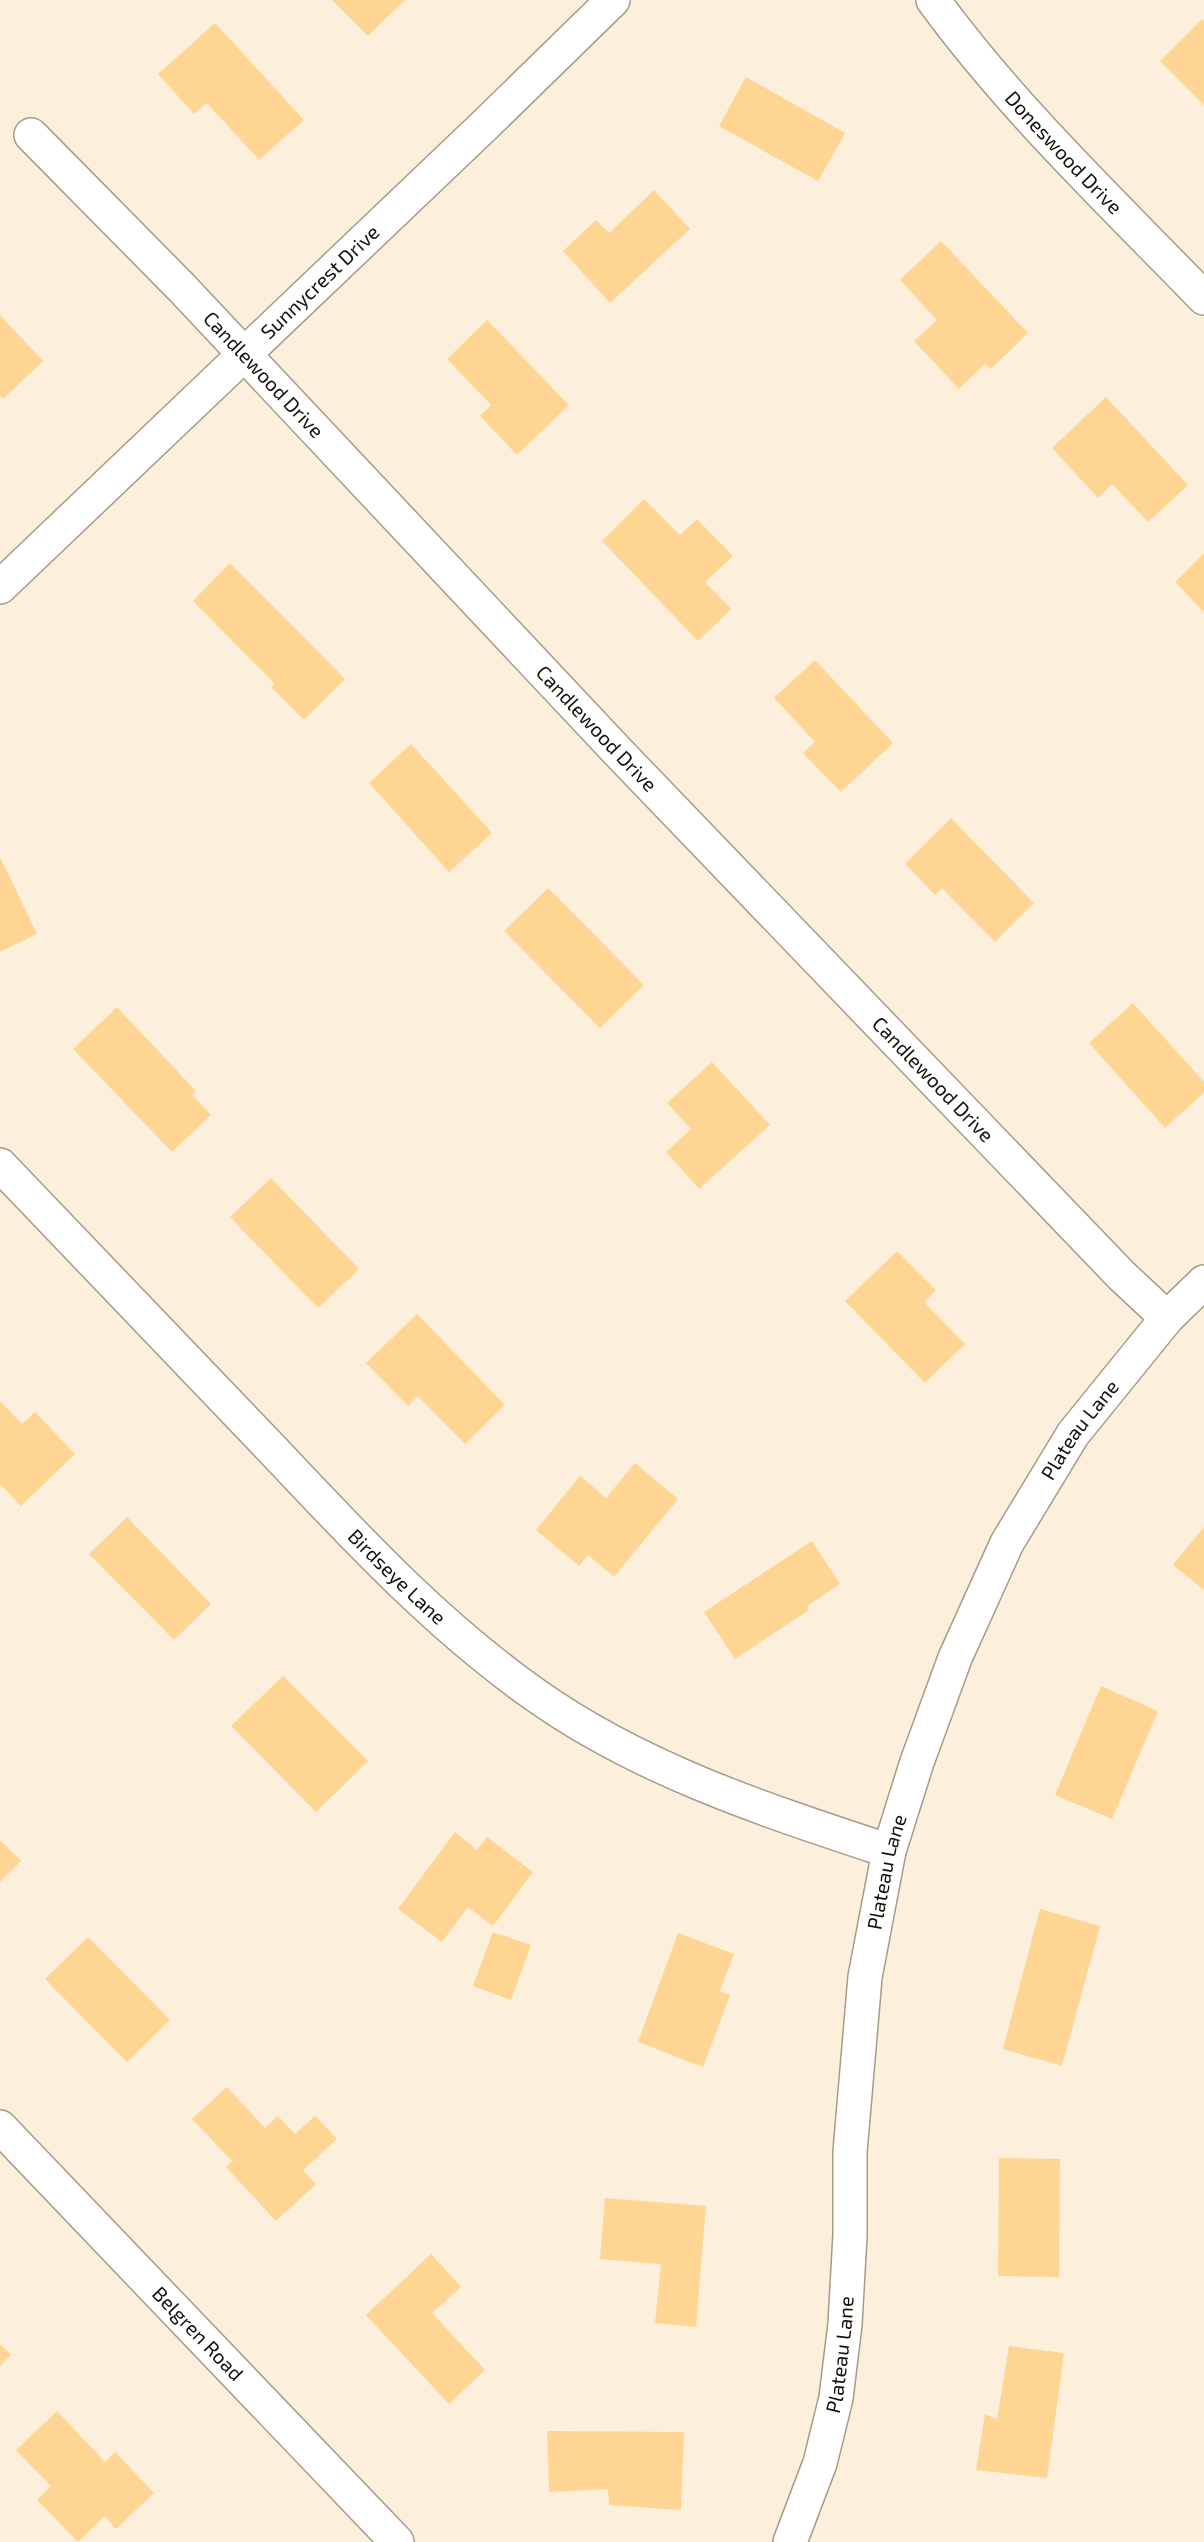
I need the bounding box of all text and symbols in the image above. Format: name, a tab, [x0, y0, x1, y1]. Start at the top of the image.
street label: Doneswood Drive	[1001, 86, 1128, 218]
street label: Sunnycrest Drive	[255, 219, 384, 343]
street label: Candlewood Drive	[199, 306, 329, 442]
street label: Candlewood Drive	[532, 660, 663, 796]
street label: Candlewood Drive	[868, 1011, 999, 1146]
street label: Plateau Lane	[1035, 1374, 1123, 1484]
street label: Birdseye Lane	[344, 1524, 451, 1629]
street label: Plateau Lane	[861, 1811, 911, 1931]
street label: Belgren Road	[148, 2281, 249, 2385]
street label: Plateau Lane	[820, 2295, 858, 2415]

